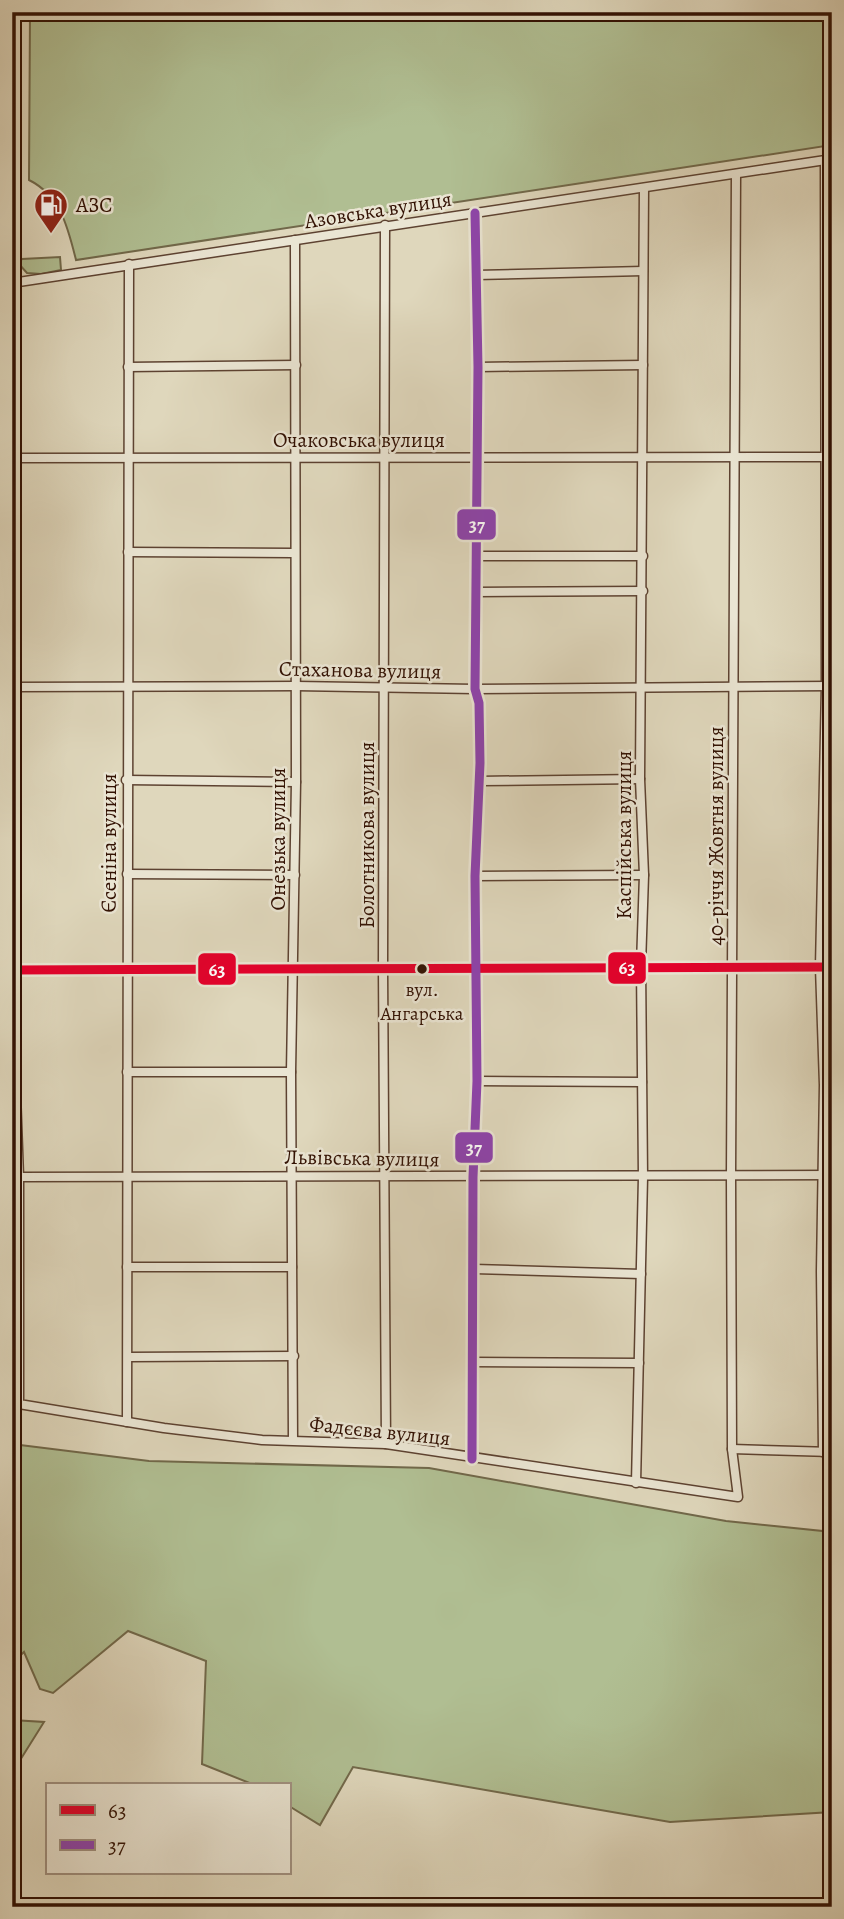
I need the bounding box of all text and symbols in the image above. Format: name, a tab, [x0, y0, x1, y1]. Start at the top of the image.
street label: Азовська вулиця	[301, 185, 454, 236]
fuel station icon: АЗС	[32, 186, 70, 235]
place label: АЗС	[75, 191, 113, 219]
street label: Очаковська вулиця	[273, 426, 445, 454]
line badge: 37	[456, 508, 497, 541]
text: 37	[469, 512, 486, 538]
street label: Стаханова вулиця	[279, 655, 441, 685]
street label: 40-річчя Жовтня вулиця	[702, 726, 730, 946]
street label: Болотникова вулиця	[353, 741, 381, 929]
street label: Каспійська вулиця	[610, 751, 638, 919]
street label: Онезька вулиця	[264, 768, 292, 910]
street label: Єсеніна вулиця	[95, 773, 123, 913]
line badge: 63	[607, 951, 647, 985]
line badge: 63	[197, 952, 237, 986]
text: 63	[618, 955, 636, 981]
text: 63	[208, 957, 226, 983]
marker: вул. Ангарська	[415, 962, 429, 976]
place label: вул. Ангарська	[379, 977, 464, 1027]
line badge: 37	[454, 1131, 494, 1164]
text: 37	[466, 1135, 483, 1161]
street label: Львівська вулиця	[284, 1143, 440, 1173]
street label: Фадєєва вулиця	[308, 1410, 452, 1452]
legend	[46, 1783, 290, 1874]
text: 63	[108, 1797, 126, 1825]
text: 37	[108, 1832, 126, 1860]

